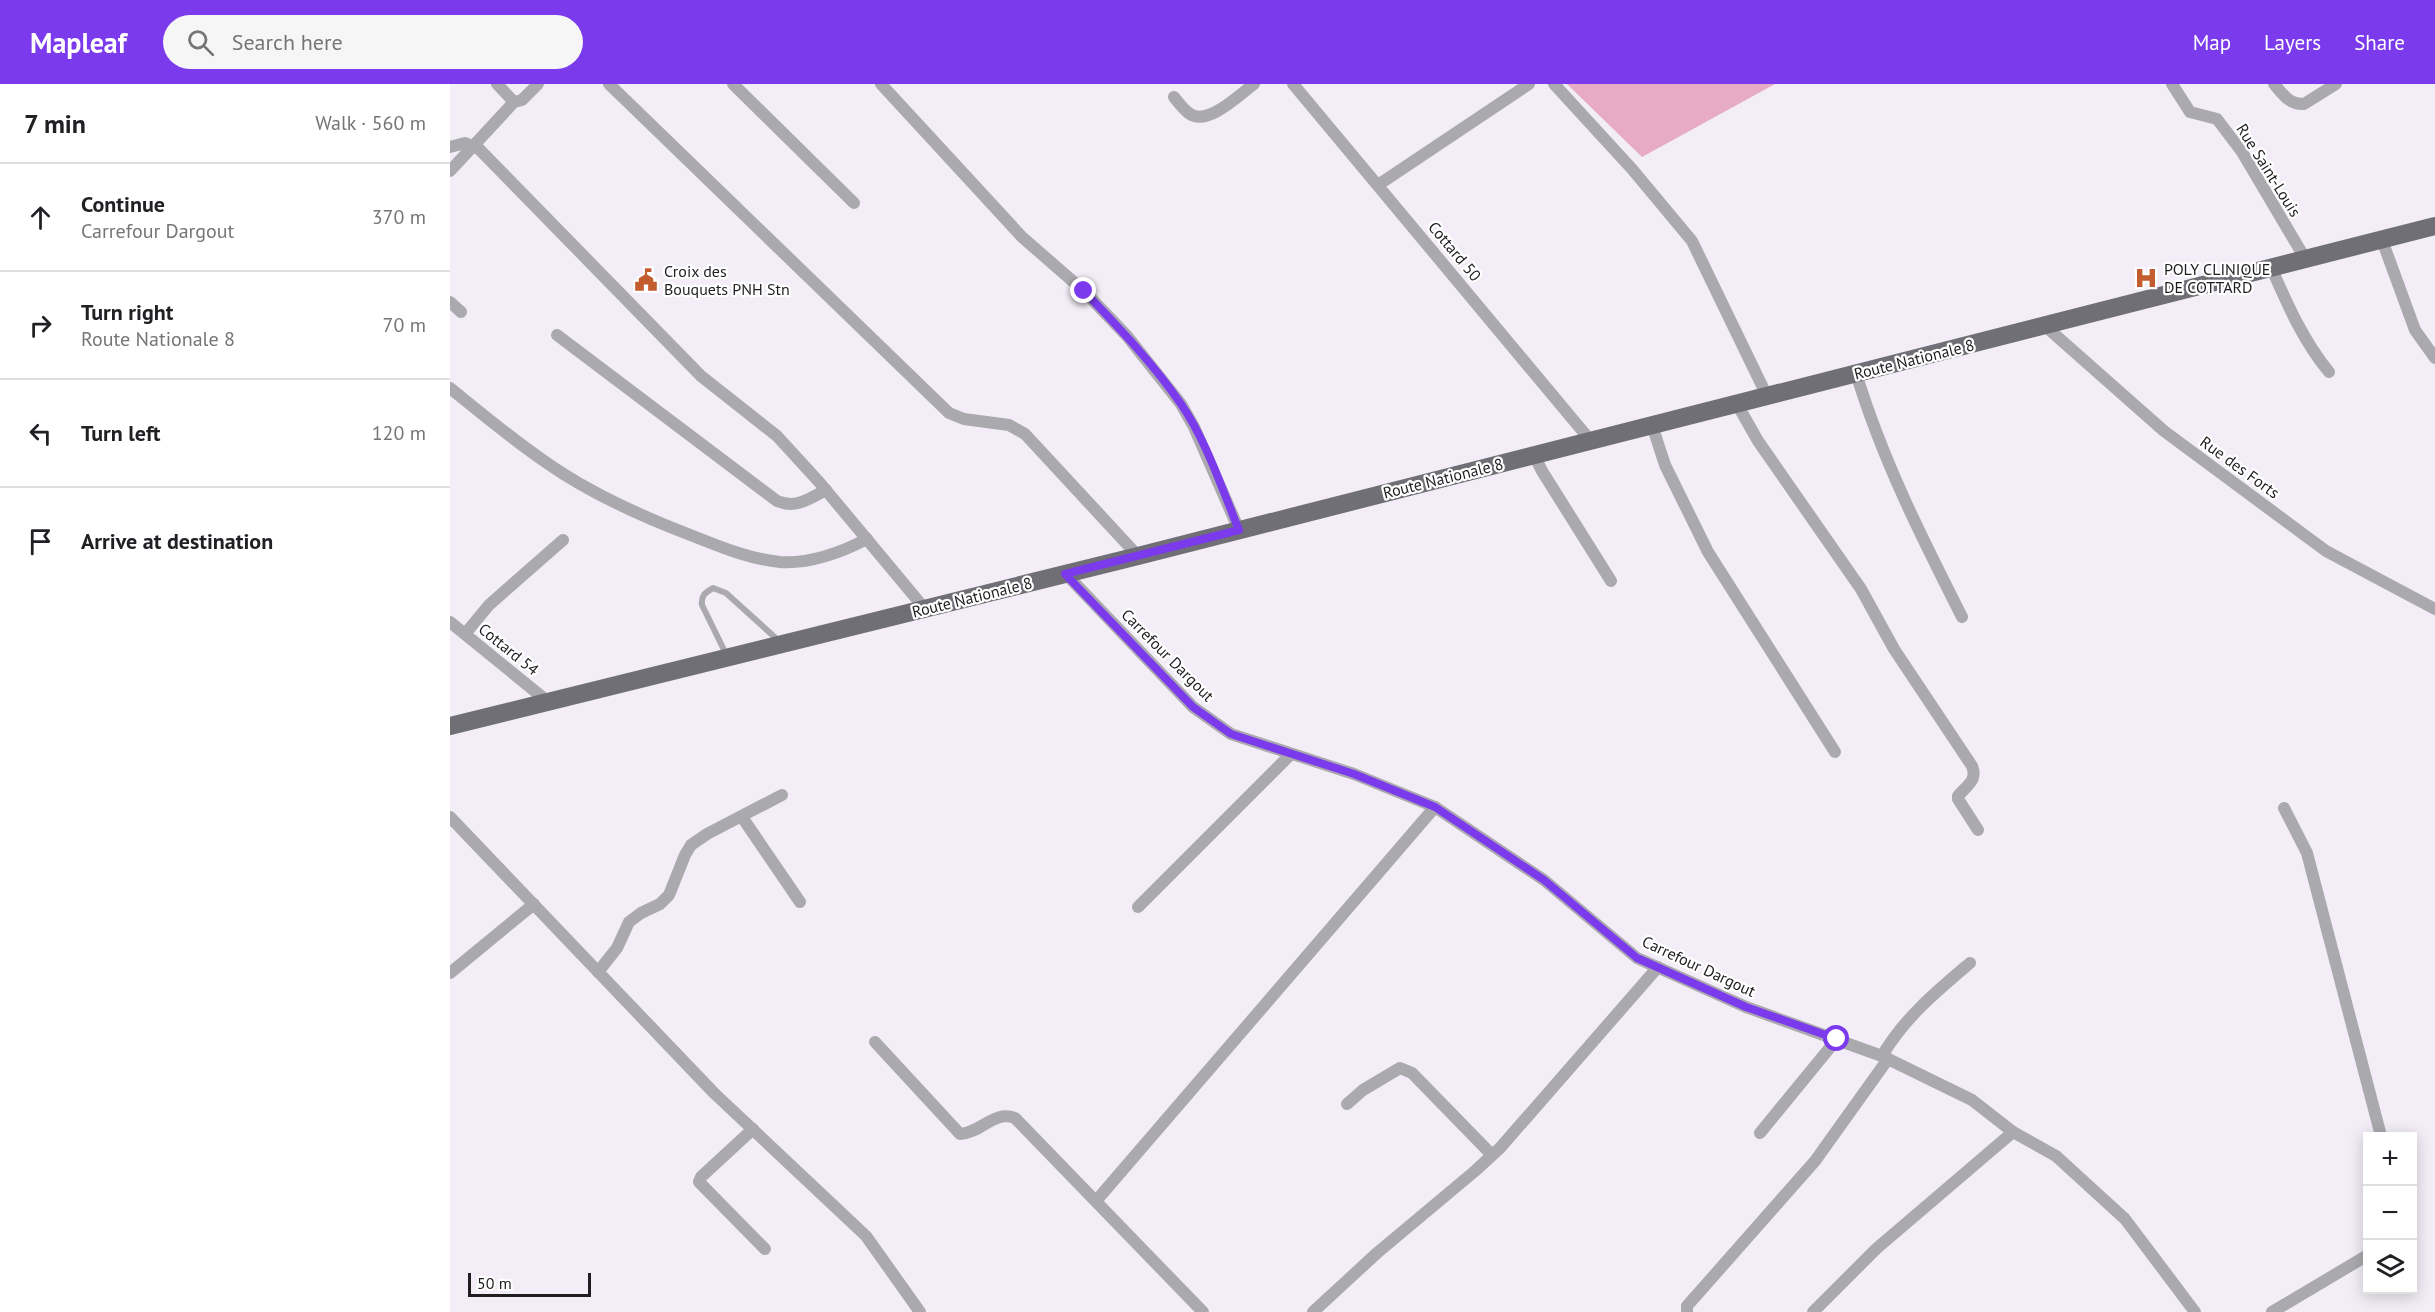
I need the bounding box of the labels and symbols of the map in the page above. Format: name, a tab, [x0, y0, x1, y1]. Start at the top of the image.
street label: Rue Saint-Louis	[2232, 120, 2306, 220]
street label: Cottard 50	[1424, 217, 1486, 285]
place label: POLY CLINIQUE DE COTTARD	[2164, 259, 2270, 297]
place label: Croix des Bouquets PNH Stn	[664, 261, 790, 299]
hospital icon: POLY CLINIQUE DE COTTARD	[2133, 265, 2159, 291]
public building icon: Croix des Bouquets PNH Stn	[633, 267, 659, 293]
route end	[1070, 277, 1096, 303]
street label: Route Nationale 8	[1852, 334, 1976, 384]
street label: Rue des Forts	[2196, 432, 2284, 503]
street label: Route Nationale 8	[1381, 453, 1505, 503]
street label: Route Nationale 8	[910, 572, 1034, 622]
street label: Carrefour Dargout	[1118, 605, 1219, 706]
street label: Cottard 54	[475, 619, 543, 680]
street label: Carrefour Dargout	[1639, 931, 1759, 1001]
route start	[1823, 1025, 1849, 1051]
scale bar	[468, 1270, 591, 1298]

